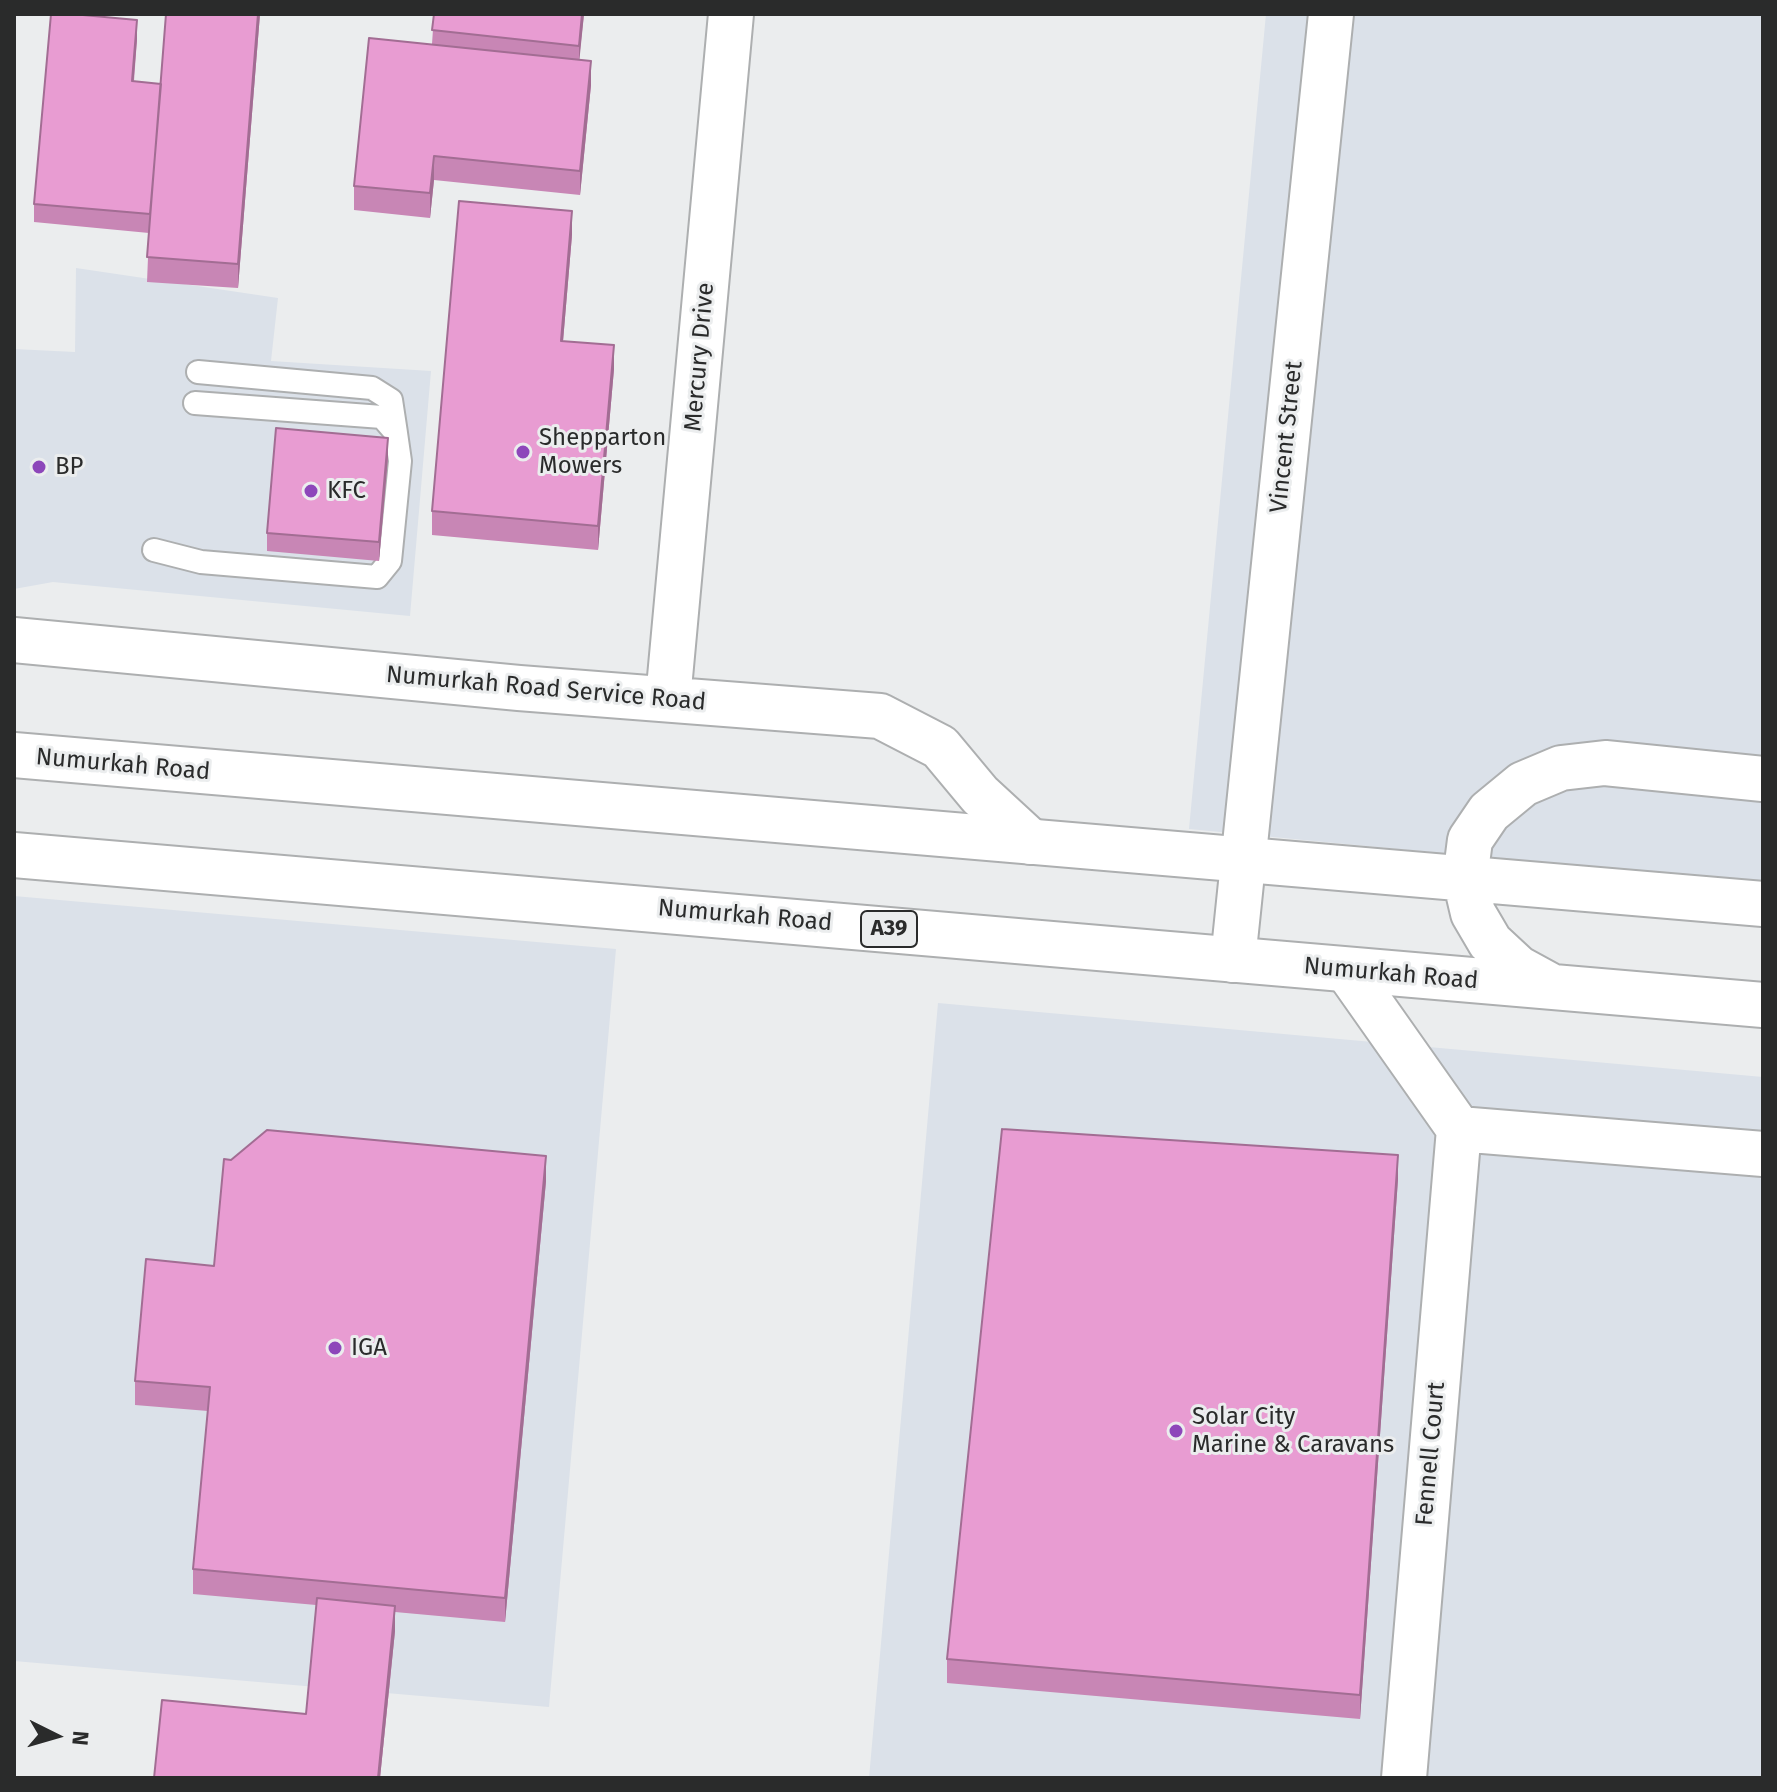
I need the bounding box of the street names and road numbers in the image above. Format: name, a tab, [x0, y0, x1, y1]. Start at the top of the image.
street label: Mercury Drive	[679, 281, 721, 433]
street label: Vincent Street	[1265, 360, 1309, 514]
street label: Numurkah Road Service Road	[385, 661, 707, 717]
street label: Numurkah Road	[35, 743, 211, 787]
street label: Numurkah Road	[657, 894, 833, 938]
road number: A39	[861, 911, 917, 947]
street label: Numurkah Road	[1303, 952, 1479, 996]
street label: Fennell Court	[1410, 1381, 1452, 1527]

